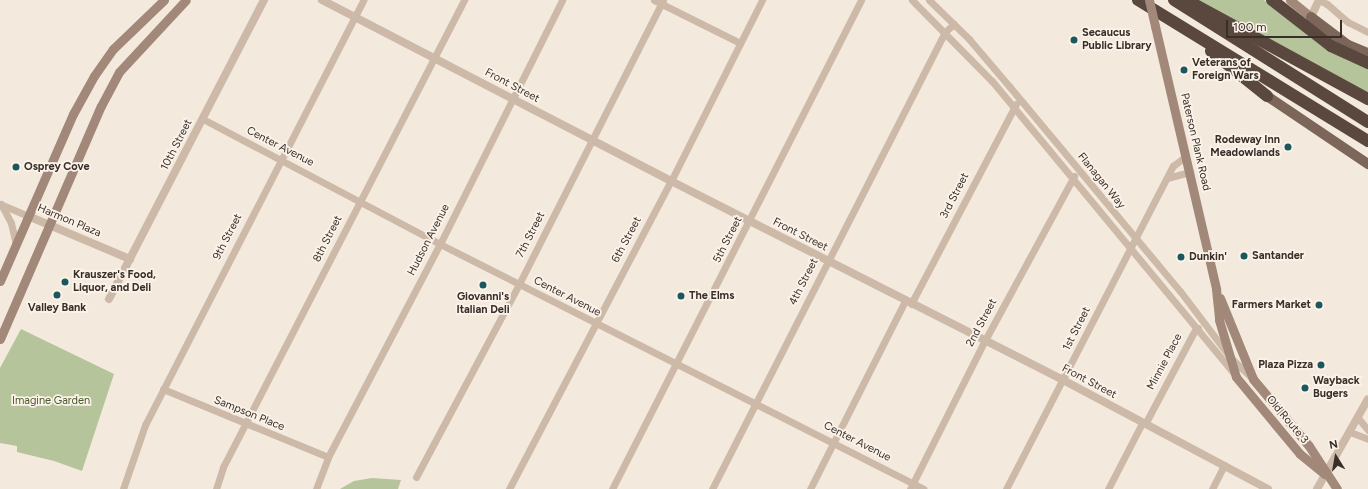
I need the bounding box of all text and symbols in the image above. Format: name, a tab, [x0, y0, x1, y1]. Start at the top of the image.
scale bar	[1228, 12, 1344, 38]
text: 100 m	[1233, 20, 1267, 34]
place label: Secaucus Public Library	[1082, 27, 1152, 53]
marker: Secaucus Public Library	[1069, 35, 1079, 45]
place label: Veterans of Foreign Wars	[1192, 57, 1259, 83]
marker: Veterans of Foreign Wars	[1179, 65, 1189, 75]
street label: Front Street	[483, 66, 541, 106]
street label: Paterson Plank Road	[1177, 92, 1213, 192]
street label: 10th Street	[159, 117, 195, 173]
street label: Center Avenue	[244, 124, 316, 170]
place label: Rodeway Inn Meadowlands	[1210, 134, 1280, 160]
marker: Rodeway Inn Meadowlands	[1283, 142, 1293, 152]
street label: Flanagan Way	[1074, 150, 1128, 212]
place label: Osprey Cove	[24, 160, 90, 174]
marker: Osprey Cove	[11, 162, 21, 172]
street label: 3rd Street	[938, 171, 972, 221]
street label: Harmon Plaza	[35, 202, 103, 240]
street label: Hudson Avenue	[405, 202, 453, 278]
street label: 7th Street	[514, 210, 548, 260]
street label: 9th Street	[211, 212, 245, 262]
street label: 8th Street	[311, 213, 345, 265]
street label: 6th Street	[609, 215, 645, 265]
street label: 5th Street	[711, 215, 745, 265]
street label: Front Street	[770, 216, 830, 254]
place label: Santander	[1252, 249, 1304, 263]
place label: Dunkin'	[1189, 250, 1227, 264]
marker: Santander	[1239, 251, 1249, 261]
marker: Dunkin'	[1176, 252, 1186, 262]
street label: 4th Street	[787, 256, 821, 308]
place label: Krauszer's Food, Liquor, and Deli	[73, 269, 156, 295]
street label: Center Avenue	[531, 274, 603, 320]
marker: Krauszer's Food, Liquor, and Deli	[60, 277, 70, 287]
marker: Giovanni's Italian Deli	[478, 280, 488, 290]
place label: The Elms	[689, 289, 734, 303]
marker: Valley Bank	[52, 290, 62, 300]
place label: Giovanni's Italian Deli	[456, 291, 510, 317]
marker: The Elms	[676, 291, 686, 301]
street label: 2nd Street	[964, 297, 1000, 349]
place label: Farmers Market	[1232, 298, 1311, 312]
marker: Farmers Market	[1314, 300, 1324, 310]
place label: Valley Bank	[28, 301, 86, 315]
street label: 1st Street	[1060, 305, 1094, 353]
street label: Minnie Place	[1145, 332, 1185, 392]
place label: Plaza Pizza	[1258, 358, 1313, 372]
marker: Plaza Pizza	[1316, 360, 1326, 370]
street label: Front Street	[1060, 362, 1118, 402]
place label: Wayback Bugers	[1313, 375, 1360, 401]
marker: Wayback Bugers	[1300, 383, 1310, 393]
street label: Old Route 3	[1263, 393, 1311, 447]
park label: Imagine Garden	[12, 394, 90, 408]
street label: Sampson Place	[212, 394, 286, 434]
street label: Center Avenue	[821, 419, 893, 465]
north arrow	[1316, 437, 1356, 477]
text: N	[1328, 438, 1339, 452]

